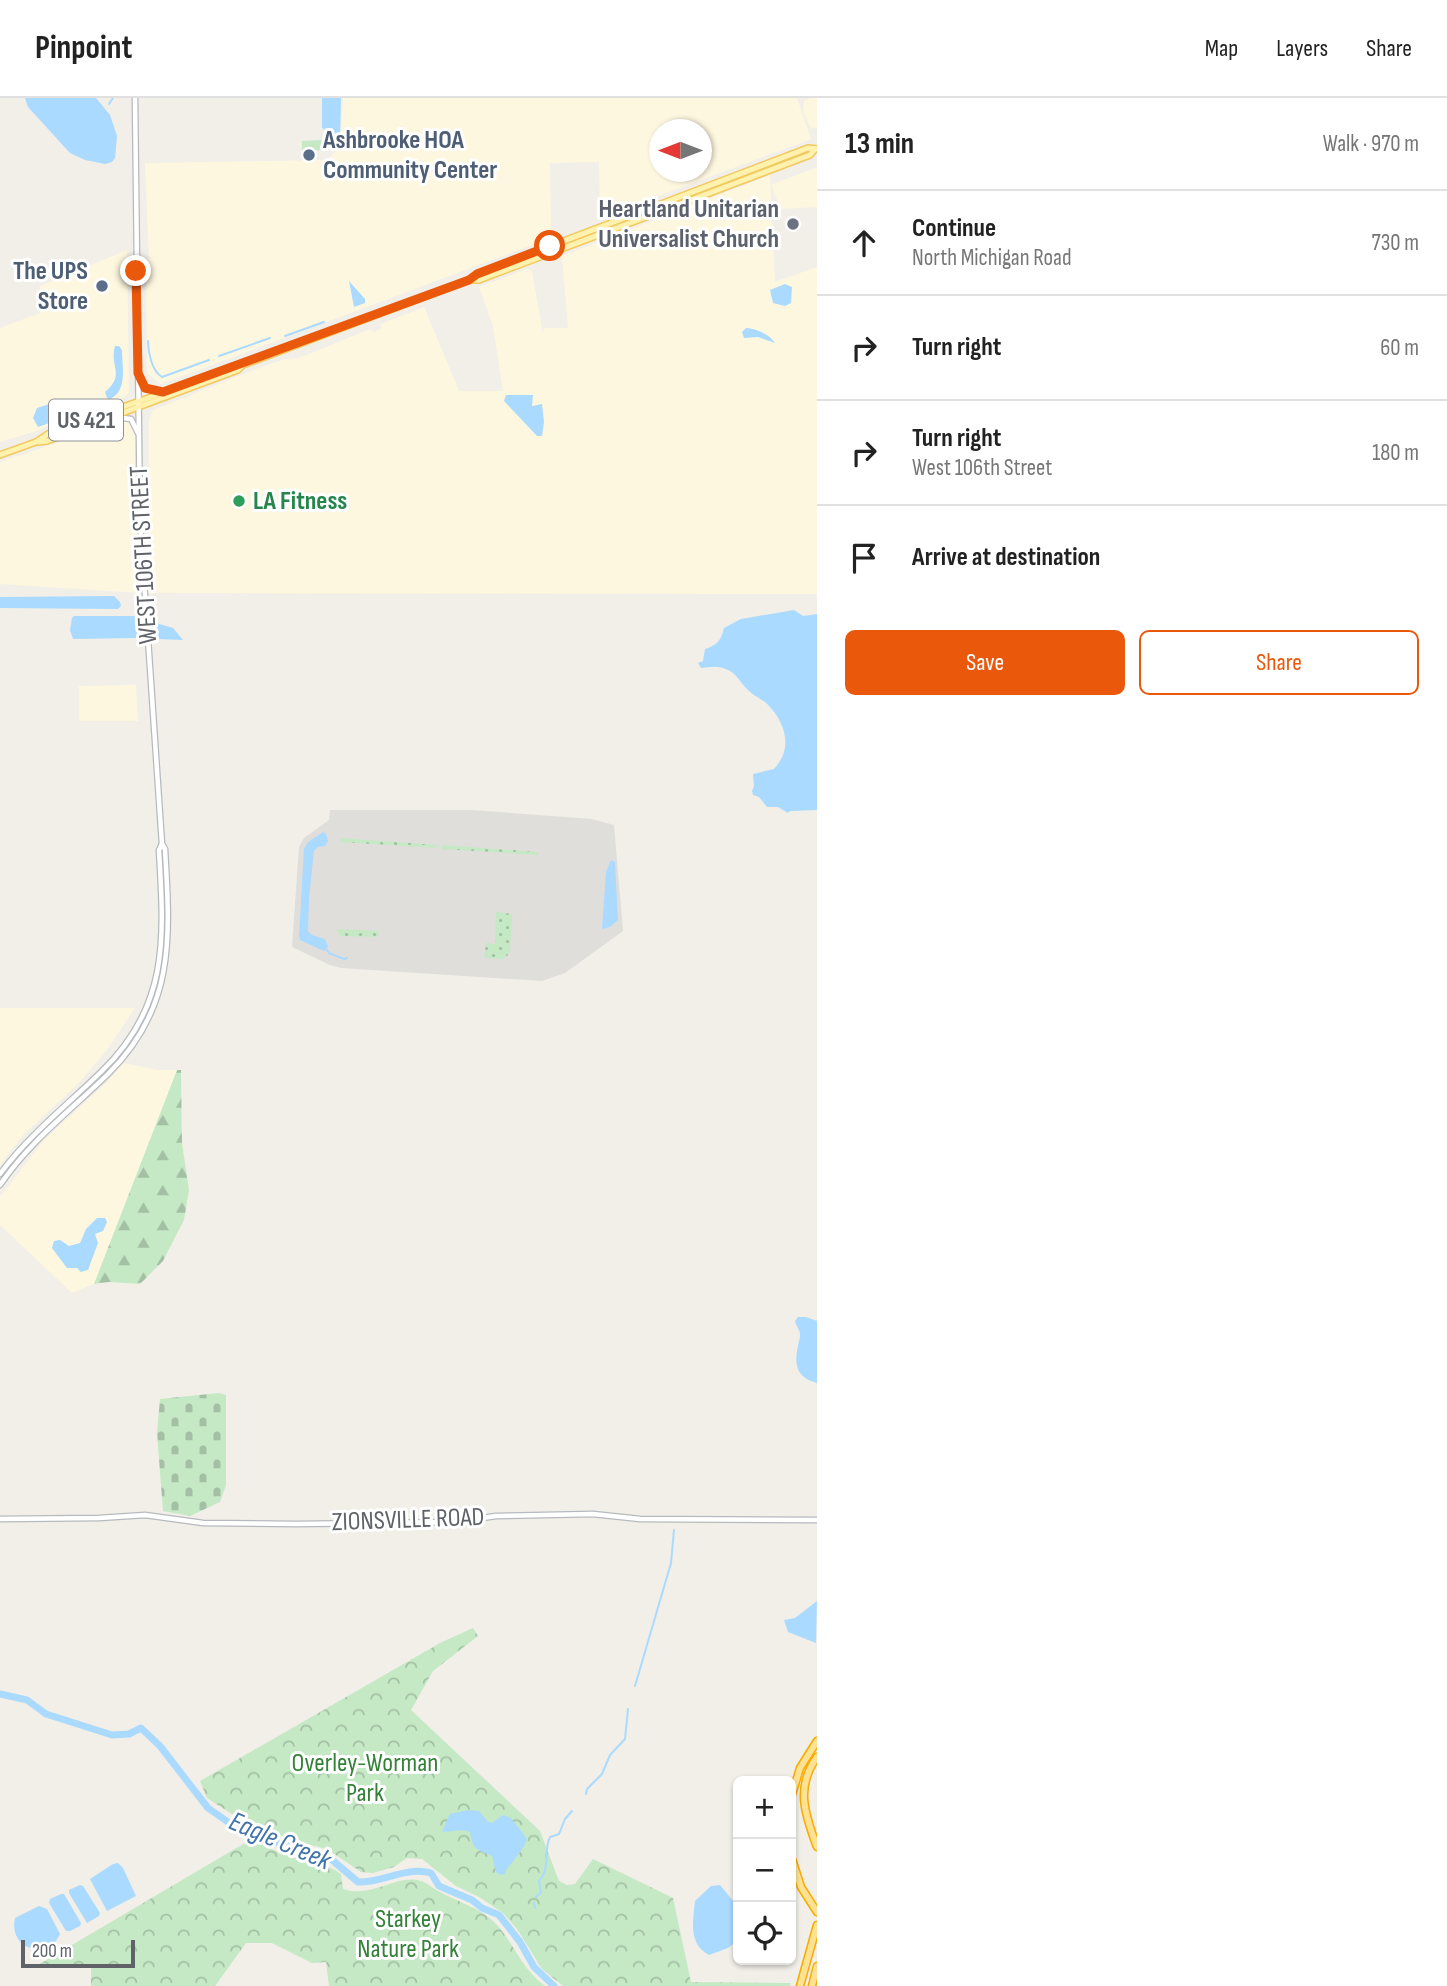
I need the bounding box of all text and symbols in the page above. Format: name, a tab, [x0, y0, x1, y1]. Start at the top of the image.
text: Pinpoint	[35, 28, 132, 68]
text: Map	[1205, 34, 1238, 63]
text: Layers	[1276, 34, 1328, 63]
text: Share	[1366, 34, 1412, 63]
north arrow	[649, 119, 712, 182]
place label: Ashbrooke HOA Community Center	[322, 125, 497, 186]
text: 13 min	[845, 126, 914, 162]
text: Walk · 970 m	[1323, 130, 1419, 158]
marker: Ashbrooke HOA Community Center	[301, 147, 317, 163]
place label: Heartland Unitarian Universalist Church	[598, 194, 779, 255]
text: Continue	[912, 213, 996, 244]
marker: Heartland Unitarian Universalist Church	[785, 216, 801, 232]
icon: ahead	[845, 224, 883, 262]
text: 730 m	[1371, 229, 1419, 257]
route start	[534, 230, 565, 261]
text: North Michigan Road	[912, 244, 1071, 272]
route end	[120, 255, 151, 286]
place label: The UPS Store	[13, 256, 88, 317]
marker: The UPS Store	[94, 278, 110, 294]
icon: right	[845, 329, 883, 367]
text: Turn right	[912, 332, 1001, 363]
text: 60 m	[1380, 334, 1419, 362]
road number: US 421	[49, 400, 123, 440]
text: Turn right	[912, 423, 1001, 454]
icon: right	[845, 434, 883, 472]
text: 180 m	[1372, 439, 1419, 467]
text: West 106th Street	[912, 454, 1052, 482]
street label: WEST 106TH STREET	[124, 465, 164, 645]
place label: LA Fitness	[253, 486, 347, 517]
marker: LA Fitness	[231, 493, 247, 509]
icon: arrive	[845, 539, 883, 577]
text: Arrive at destination	[912, 542, 1100, 573]
button: Save	[845, 630, 1125, 695]
button: Share	[1139, 630, 1419, 695]
street label: ZIONSVILLE ROAD	[331, 1502, 485, 1538]
park label: Overley-Worman Park	[292, 1748, 438, 1809]
map controls	[733, 1776, 796, 1965]
button: +	[733, 1776, 796, 1839]
water label: Eagle Creek	[224, 1805, 337, 1878]
button: −	[733, 1839, 796, 1902]
button: locate	[733, 1902, 796, 1965]
park label: Starkey Nature Park	[357, 1904, 459, 1965]
scale bar	[21, 1937, 135, 1969]
text: 200 m	[32, 1940, 72, 1963]

